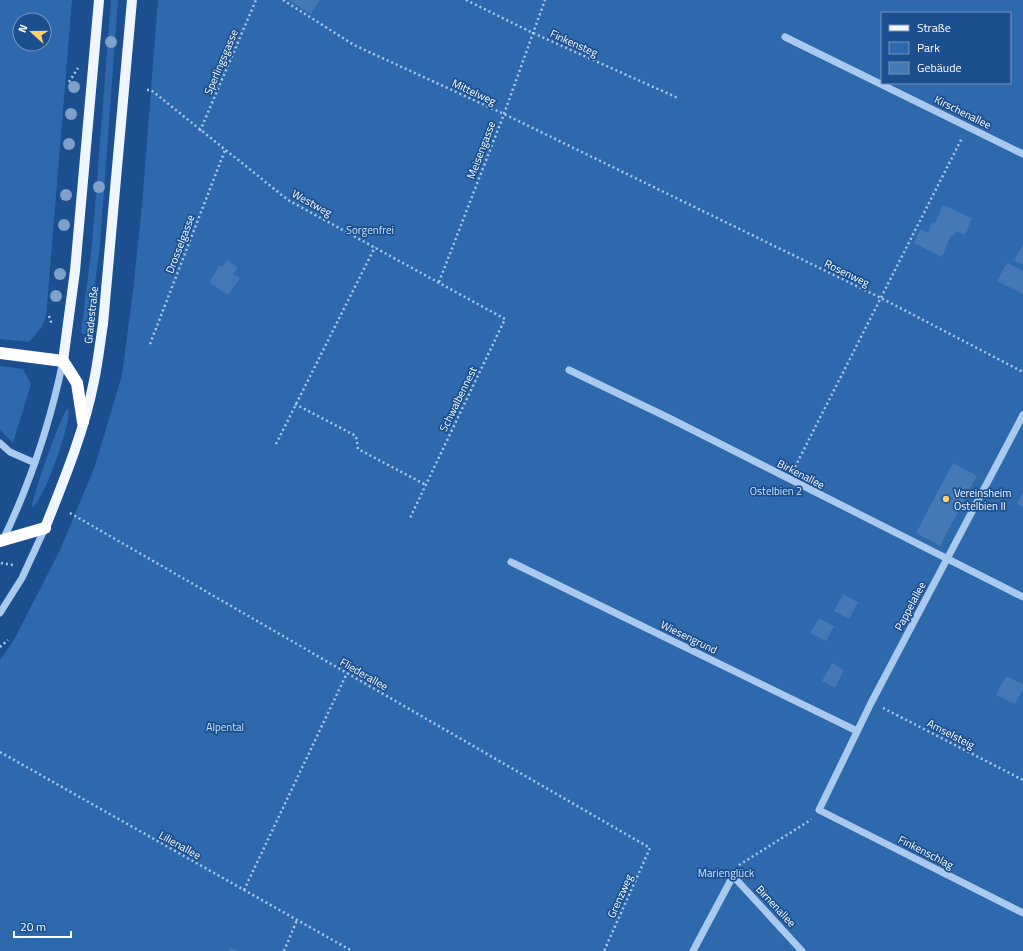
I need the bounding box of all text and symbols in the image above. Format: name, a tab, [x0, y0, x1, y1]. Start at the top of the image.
north arrow	[12, 12, 52, 52]
legend	[881, 12, 1011, 84]
text: Straße	[917, 18, 951, 37]
text: N	[14, 22, 31, 35]
street label: Finkensteg	[548, 25, 601, 61]
street label: Sperlingsgasse	[200, 26, 242, 97]
text: Park	[917, 38, 940, 57]
text: Gebäude	[917, 58, 962, 77]
street label: Mittelweg	[449, 75, 499, 109]
street label: Kirschenallee	[932, 91, 995, 133]
street label: Meisengasse	[463, 118, 499, 181]
street label: Westweg	[289, 185, 335, 221]
street label: Drosselgasse	[161, 212, 199, 276]
park label: Sorgenfrei	[346, 222, 394, 238]
street label: Rosenweg	[822, 255, 873, 291]
street label: Gradestraße	[80, 285, 102, 344]
street label: Schwalbennest	[435, 364, 481, 434]
street label: Birkenallee	[775, 455, 828, 493]
park label: Ostelbien 2	[750, 483, 802, 499]
place label: Vereinsheim Ostelbien II	[954, 485, 1011, 514]
marker: Vereinsheim Ostelbien II	[941, 494, 951, 504]
street label: Pappelallee	[890, 578, 930, 633]
street label: Wiesengrund	[658, 616, 720, 658]
street label: Fliederallee	[337, 654, 391, 694]
street label: Amselsteig	[924, 715, 978, 753]
park label: Alpental	[206, 719, 244, 735]
street label: Lilienallee	[156, 827, 204, 863]
street label: Finkenschlag	[896, 831, 957, 873]
park label: Marienglück	[698, 865, 755, 881]
street label: Grenzweg	[603, 871, 637, 920]
street label: Birnenallee	[752, 882, 800, 931]
scale bar	[14, 913, 71, 939]
text: 20 m	[20, 917, 46, 936]

